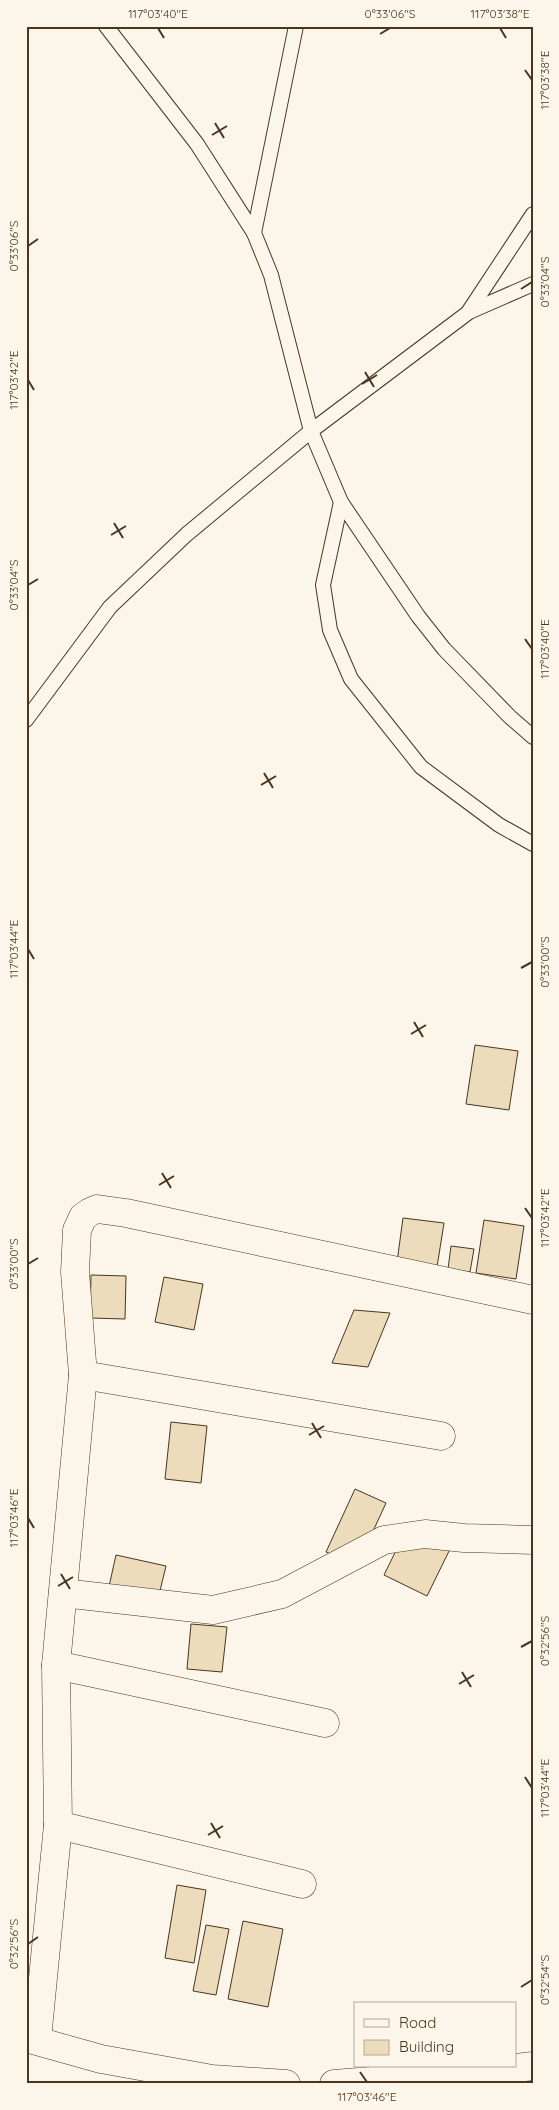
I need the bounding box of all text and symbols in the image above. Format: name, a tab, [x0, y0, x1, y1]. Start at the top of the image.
text: 117°03'40"E	[128, 6, 188, 21]
text: 0°33'06"S	[365, 6, 416, 21]
text: 117°03'38"E	[471, 6, 530, 21]
text: 117°03'38"E	[537, 50, 552, 109]
text: 0°33'06"S	[6, 220, 21, 271]
text: 0°33'04"S	[537, 256, 552, 307]
text: 117°03'42"E	[6, 350, 21, 410]
text: 0°33'04"S	[6, 559, 21, 610]
text: 117°03'40"E	[537, 619, 552, 679]
text: 117°03'44"E	[6, 919, 21, 978]
text: 0°33'00"S	[537, 936, 552, 988]
text: 117°03'42"E	[537, 1188, 552, 1248]
text: 0°33'00"S	[6, 1238, 21, 1290]
text: 117°03'46"E	[6, 1488, 21, 1547]
text: 0°32'56"S	[537, 1615, 552, 1666]
text: 117°03'44"E	[537, 1758, 552, 1817]
text: 0°32'56"S	[6, 1918, 21, 1969]
text: 0°32'54"S	[537, 1954, 552, 2005]
legend	[354, 2002, 516, 2068]
text: Road	[399, 2013, 436, 2032]
text: Building	[399, 2037, 454, 2056]
text: 117°03'46"E	[338, 2089, 397, 2104]

